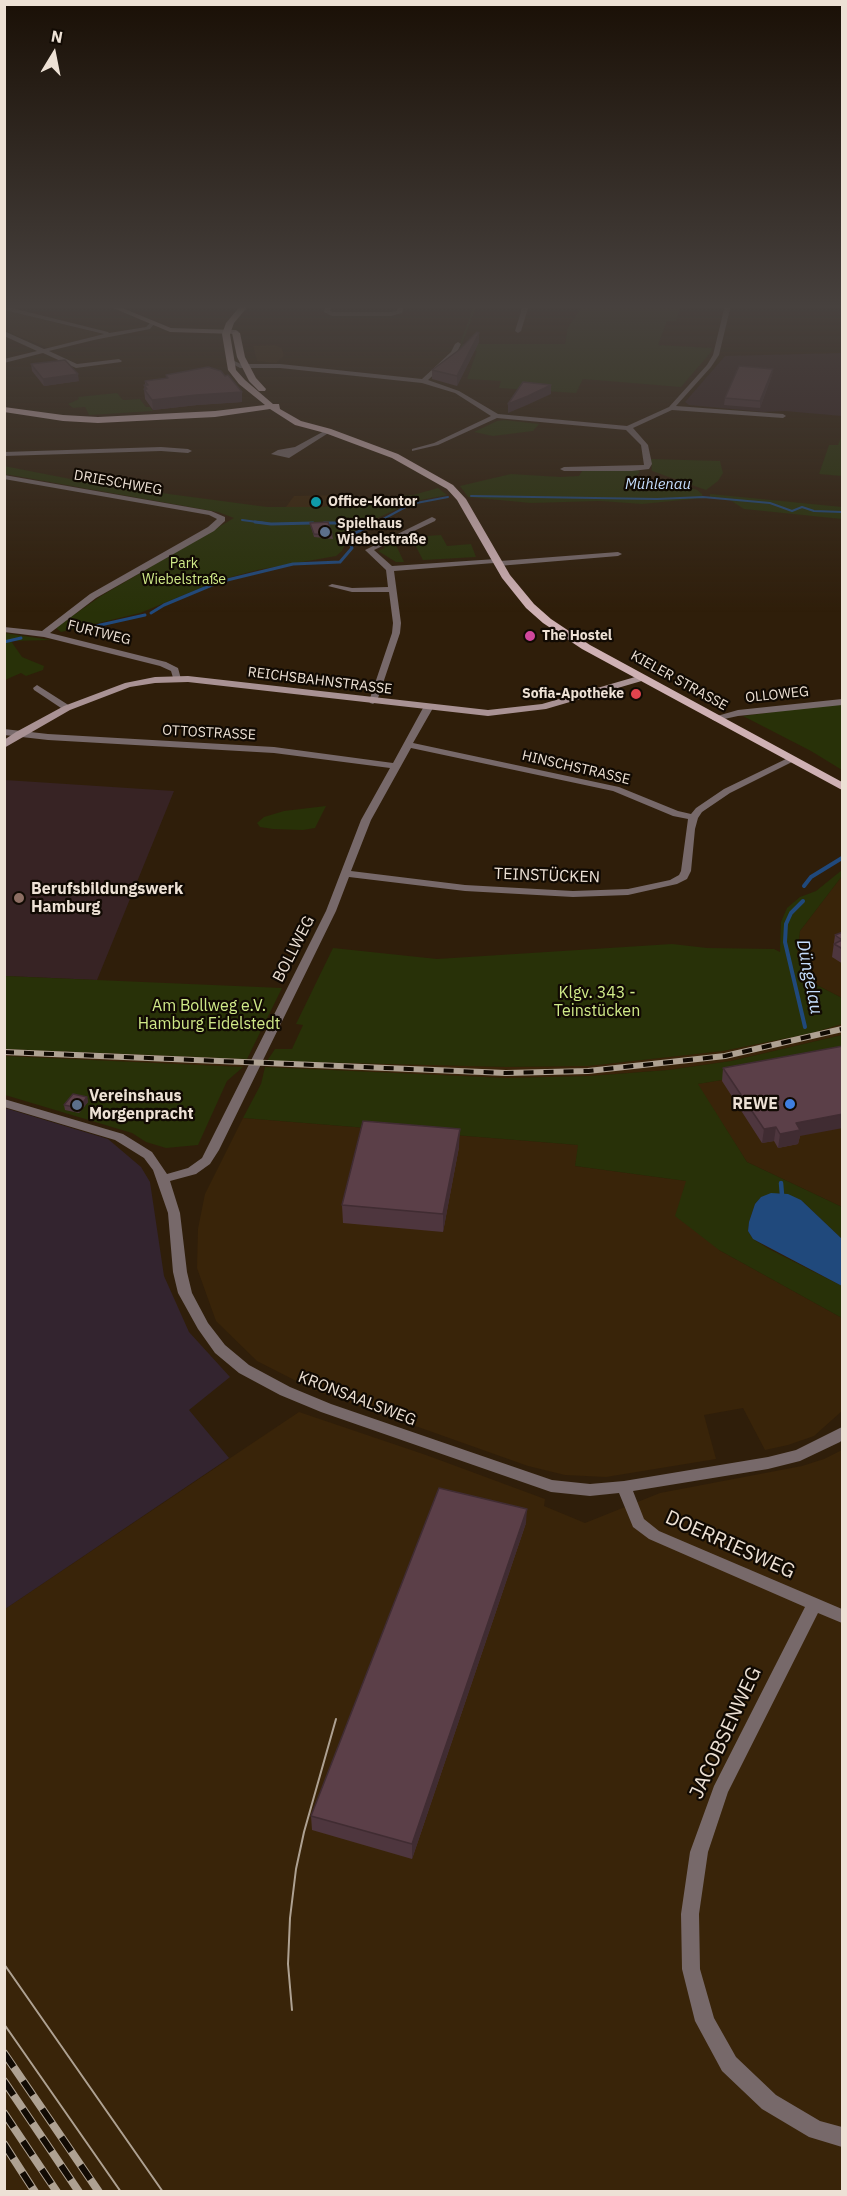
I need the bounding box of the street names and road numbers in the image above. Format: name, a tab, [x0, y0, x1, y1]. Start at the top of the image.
street label: DRIESCHWEG	[73, 467, 163, 499]
street label: FURTWEG	[66, 617, 132, 649]
street label: KIELER STRASSE	[628, 647, 730, 715]
street label: REICHSBAHNSTRASSE	[247, 664, 393, 698]
street label: OLLOWEG	[744, 683, 810, 707]
street label: OTTOSTRASSE	[162, 722, 256, 744]
street label: HINSCHSTRASSE	[520, 747, 632, 789]
street label: TEINSTÜCKEN	[494, 865, 600, 887]
street label: BOLLWEG	[269, 913, 319, 985]
street label: KRONSAALSWEG	[295, 1368, 419, 1430]
street label: DOERRIESWEG	[661, 1506, 799, 1584]
street label: JACOBSENWEG	[685, 1663, 767, 1803]

